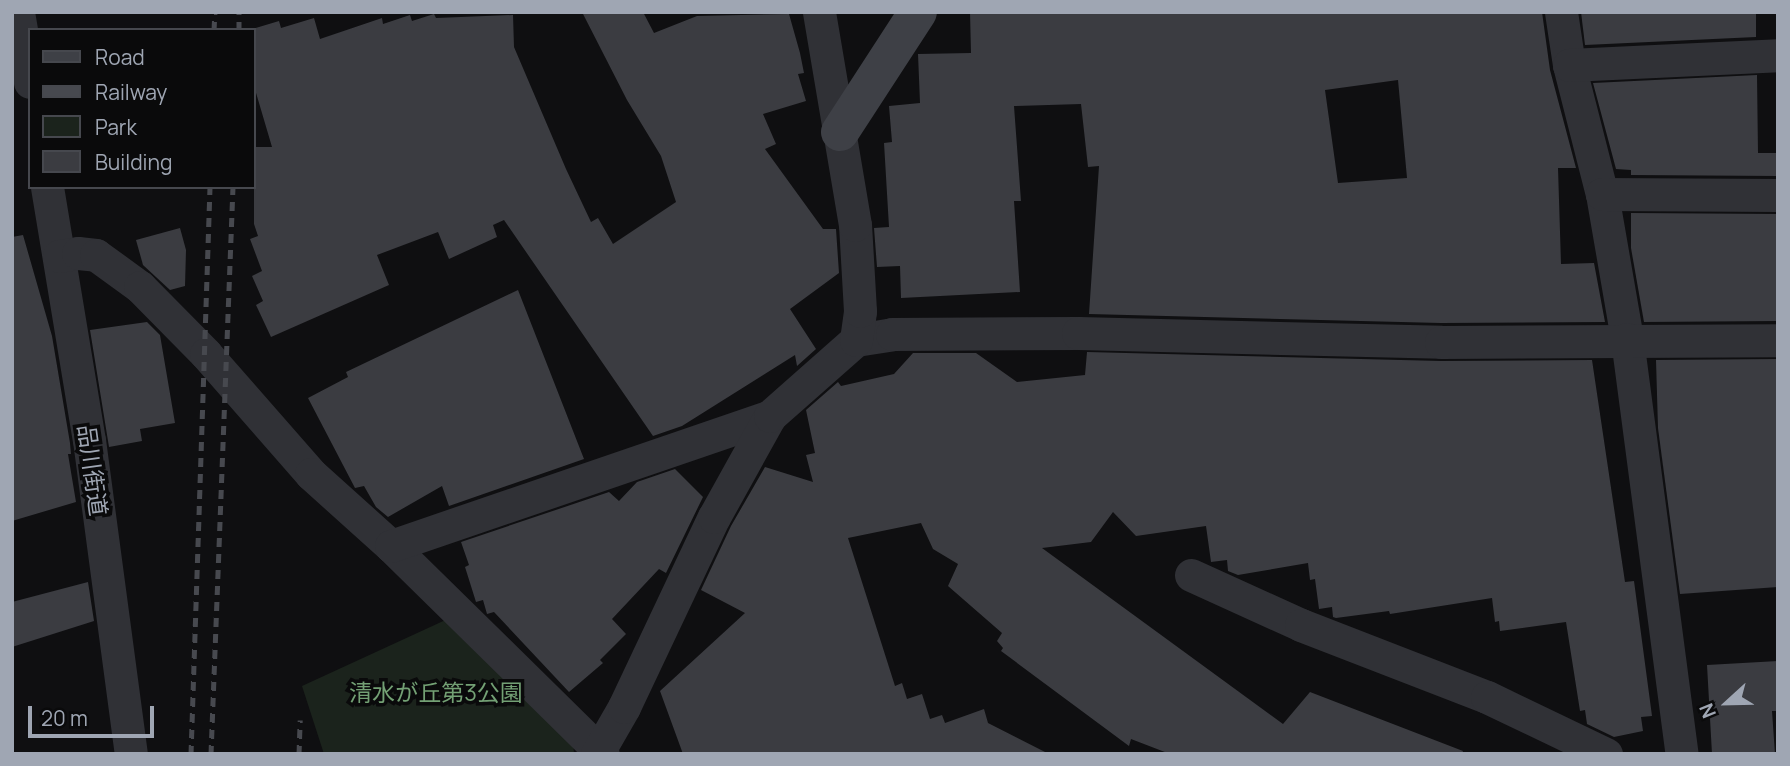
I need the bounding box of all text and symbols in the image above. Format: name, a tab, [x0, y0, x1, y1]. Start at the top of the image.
legend	[28, 28, 256, 189]
text: Road	[95, 43, 145, 71]
text: Railway	[95, 78, 167, 106]
text: Park	[95, 113, 137, 141]
text: Building	[95, 148, 172, 176]
street label: 品川街道	[73, 423, 113, 517]
north arrow	[1692, 668, 1762, 738]
park label: 清水が丘第3公園	[349, 678, 523, 706]
scale bar	[32, 692, 158, 736]
text: N	[1693, 700, 1722, 722]
text: 20 m	[41, 704, 88, 732]

